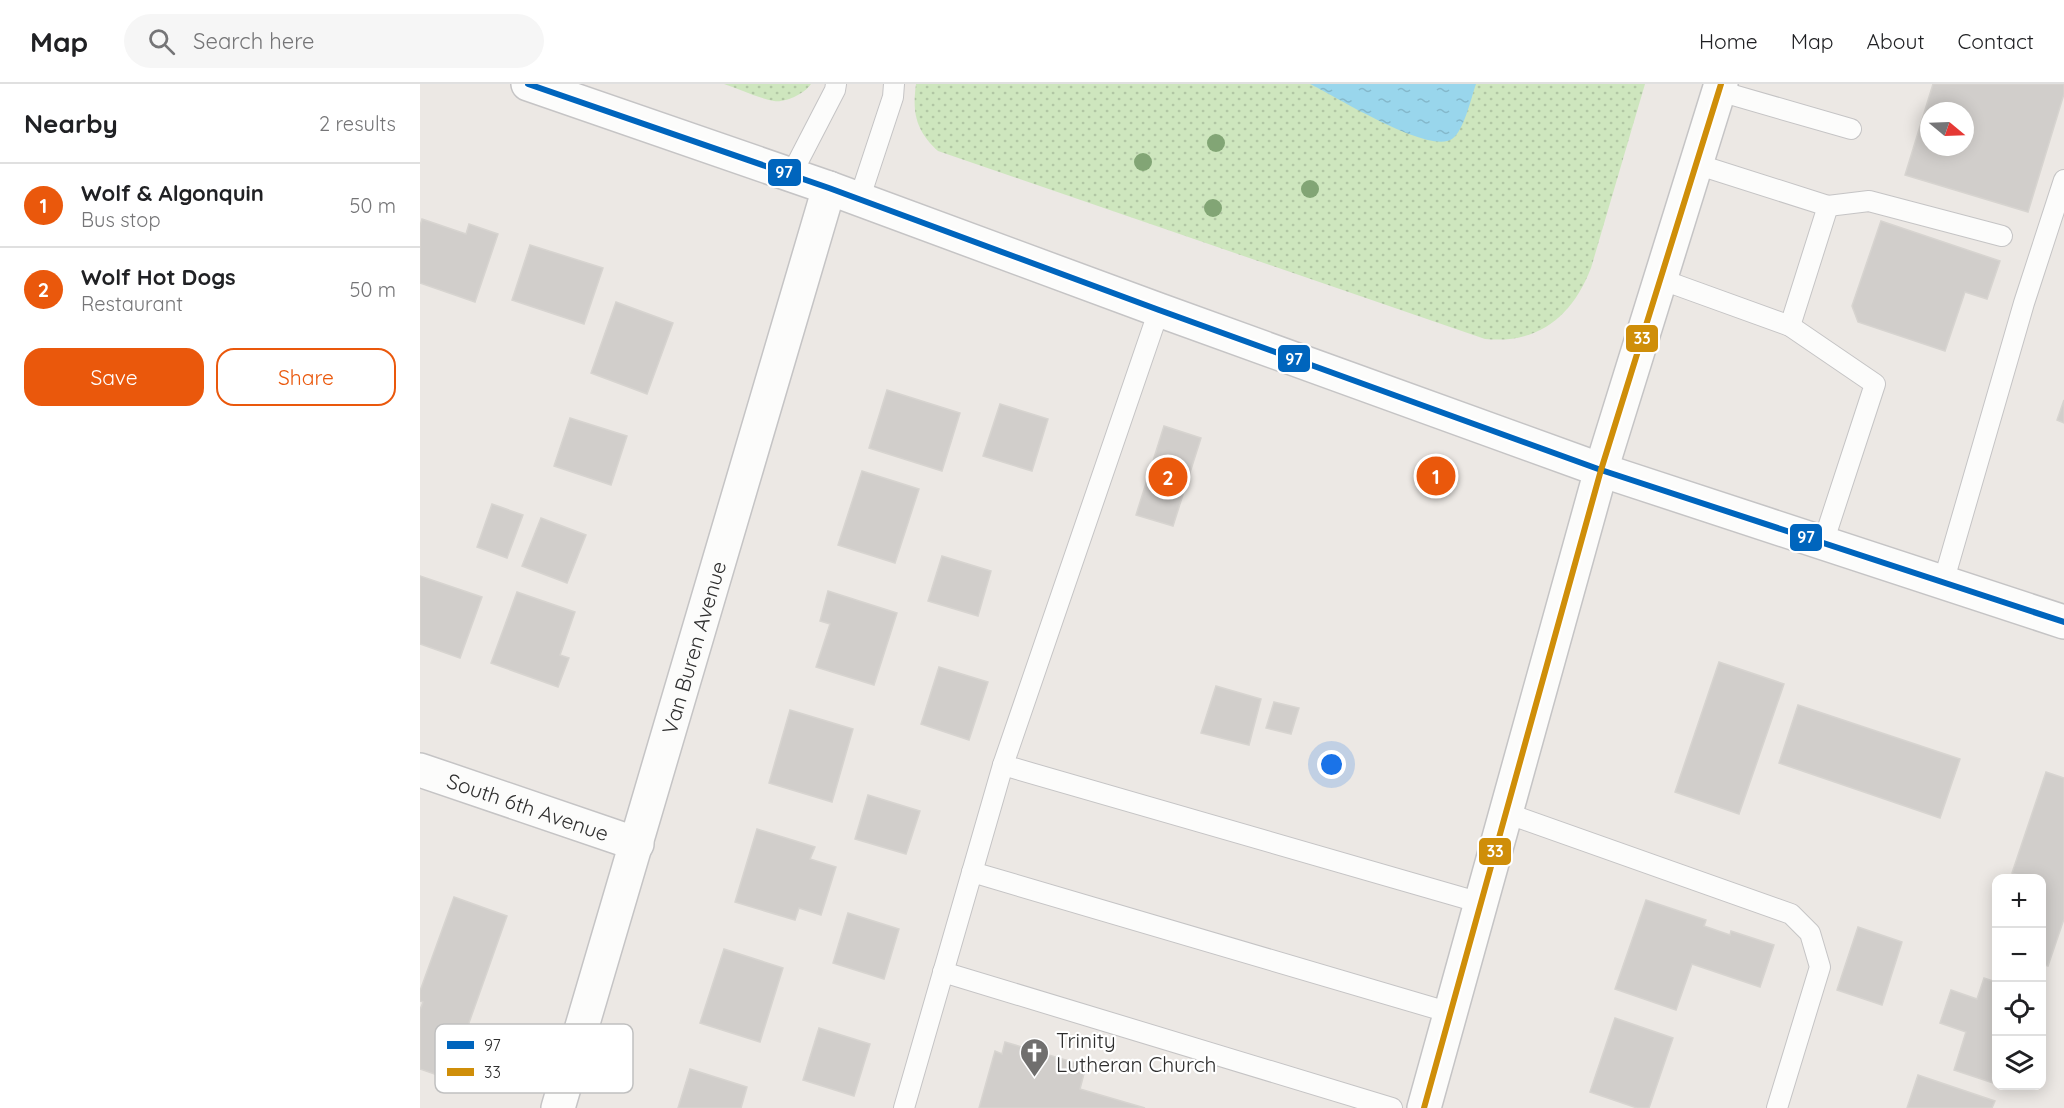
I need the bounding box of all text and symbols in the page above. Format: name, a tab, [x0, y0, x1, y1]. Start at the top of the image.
search box	[124, 14, 544, 68]
text: Map	[30, 24, 88, 59]
icon: search	[145, 25, 178, 58]
text: Search here	[193, 27, 315, 55]
text: Home	[1699, 28, 1758, 54]
text: Map	[1791, 28, 1834, 54]
text: About	[1867, 28, 1925, 54]
text: Contact	[1958, 28, 2034, 54]
north arrow	[1920, 102, 1974, 156]
text: Nearby	[24, 107, 118, 140]
text: 2 results	[319, 111, 396, 136]
line badge: 97	[767, 158, 802, 187]
text: 97	[775, 162, 793, 182]
text: Wolf & Algonquin	[81, 179, 264, 207]
text: 1	[40, 193, 47, 218]
text: 50 m	[350, 193, 396, 218]
text: Bus stop	[81, 207, 161, 232]
text: Wolf Hot Dogs	[81, 263, 236, 291]
text: 2	[38, 277, 49, 302]
text: 50 m	[350, 277, 396, 302]
text: Restaurant	[81, 291, 183, 316]
line badge: 33	[1625, 324, 1659, 353]
text: 33	[1633, 328, 1651, 348]
line badge: 97	[1277, 344, 1311, 373]
button: Save	[24, 348, 204, 406]
button: Share	[216, 348, 396, 406]
text: 97	[1285, 349, 1303, 369]
pin: 2	[1148, 454, 1188, 500]
pin: 1	[1416, 454, 1456, 498]
line badge: 97	[1789, 523, 1823, 552]
text: 97	[1797, 527, 1815, 547]
street label: Van Buren Avenue	[656, 558, 731, 737]
your location	[1317, 750, 1346, 779]
street label: South 6th Avenue	[444, 767, 612, 846]
line badge: 33	[1478, 837, 1512, 866]
text: 33	[1486, 841, 1504, 861]
map controls	[1992, 874, 2046, 1090]
button: +	[1992, 874, 2046, 928]
button: −	[1992, 928, 2046, 982]
button: locate	[1992, 982, 2046, 1036]
legend	[435, 1024, 633, 1093]
place label: Trinity Lutheran Church	[1056, 1027, 1216, 1077]
text: 97	[484, 1035, 501, 1055]
church icon: Trinity Lutheran Church	[1019, 1036, 1051, 1078]
button: layers	[1992, 1036, 2046, 1090]
text: 33	[484, 1062, 501, 1082]

